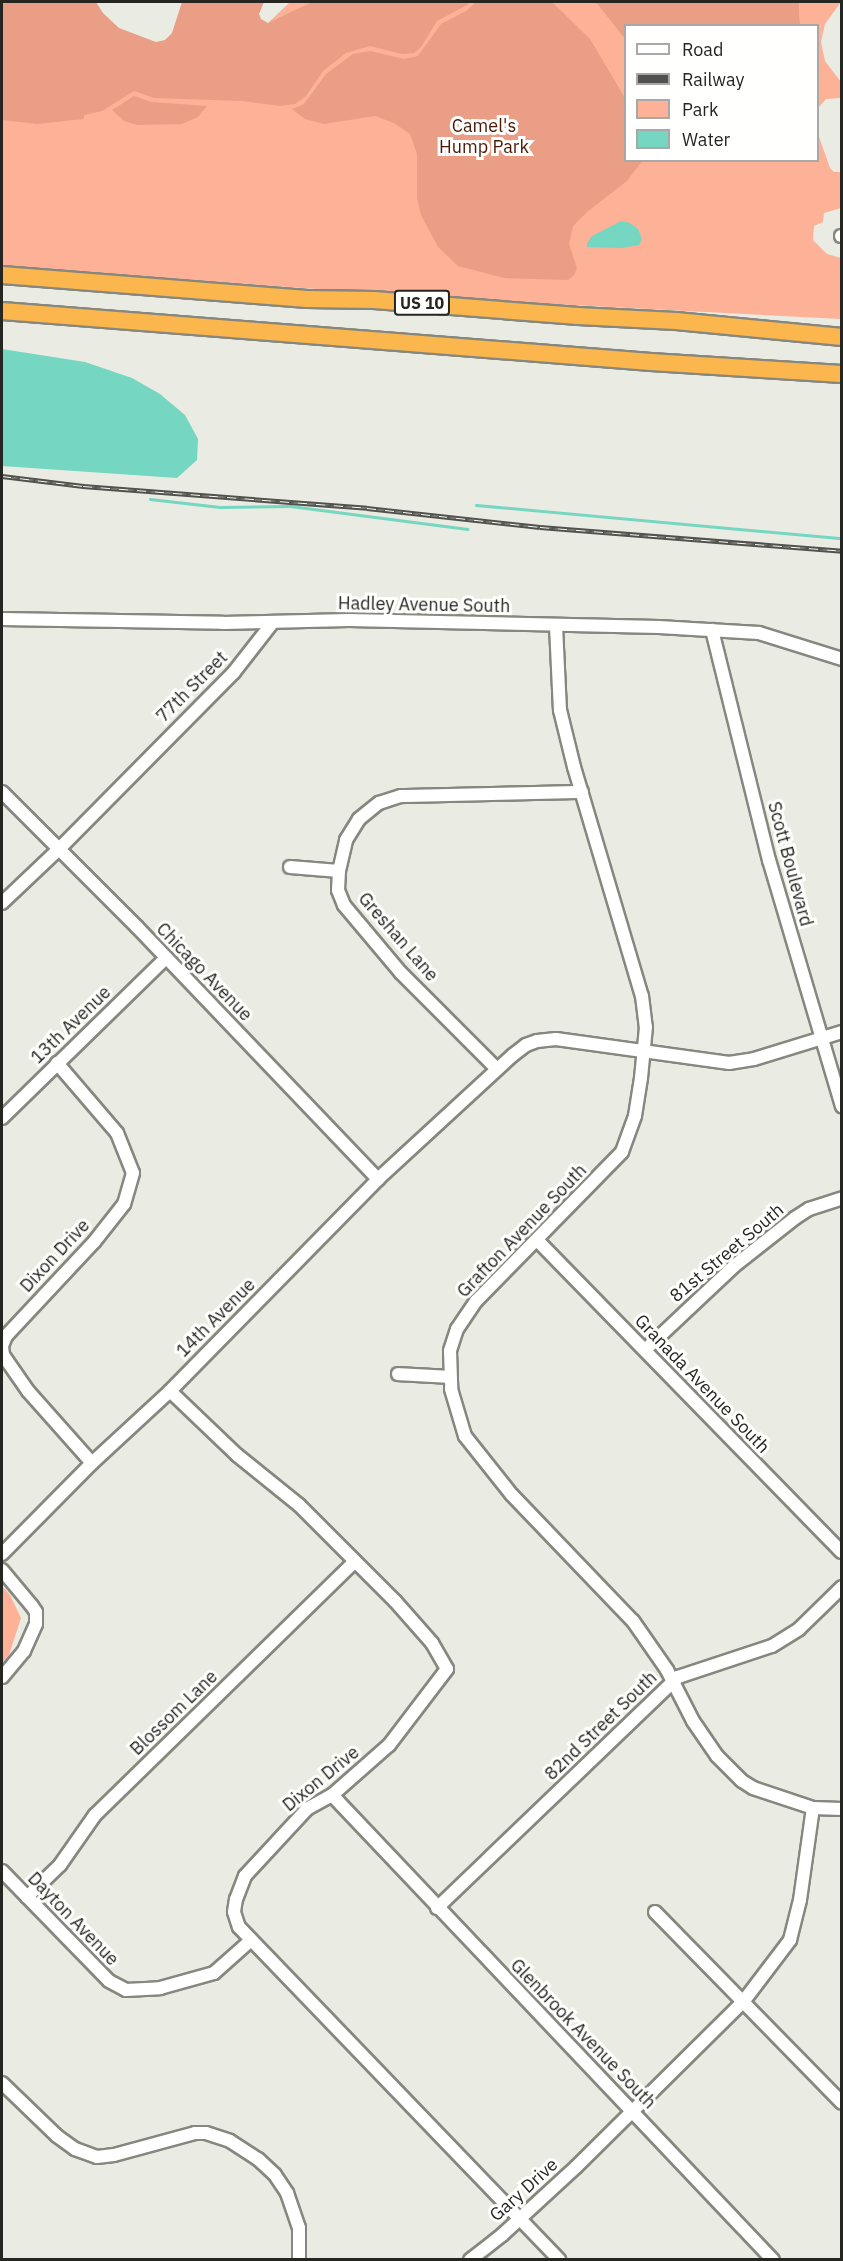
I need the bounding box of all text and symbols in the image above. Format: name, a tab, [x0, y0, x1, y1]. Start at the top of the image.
legend	[624, 24, 819, 162]
text: Road	[682, 38, 723, 61]
text: Railway	[682, 68, 744, 91]
text: Park	[682, 98, 718, 121]
park label: Camel's Hump Park	[439, 116, 529, 158]
text: Water	[682, 128, 730, 151]
road number: US 10	[394, 290, 450, 316]
street label: Hadley Avenue South	[338, 593, 510, 617]
street label: 77th Street	[152, 647, 232, 727]
street label: Scott Boulevard	[763, 799, 817, 929]
street label: Greshan Lane	[354, 888, 442, 986]
street label: Chicago Avenue	[152, 918, 256, 1026]
street label: 13th Avenue	[27, 982, 115, 1068]
street label: Grafton Avenue South	[453, 1160, 591, 1302]
street label: 81st Street South	[666, 1199, 788, 1307]
street label: Dixon Drive	[16, 1215, 94, 1297]
street label: 14th Avenue	[172, 1274, 260, 1362]
street label: Granada Avenue South	[630, 1310, 774, 1458]
street label: Blossom Lane	[126, 1666, 222, 1760]
street label: 82nd Street South	[540, 1667, 662, 1785]
street label: Dixon Drive	[279, 1742, 363, 1816]
street label: Dayton Avenue	[23, 1868, 123, 1970]
street label: Glenbrook Avenue South	[506, 1955, 660, 2113]
street label: Gary Drive	[486, 2154, 562, 2226]

